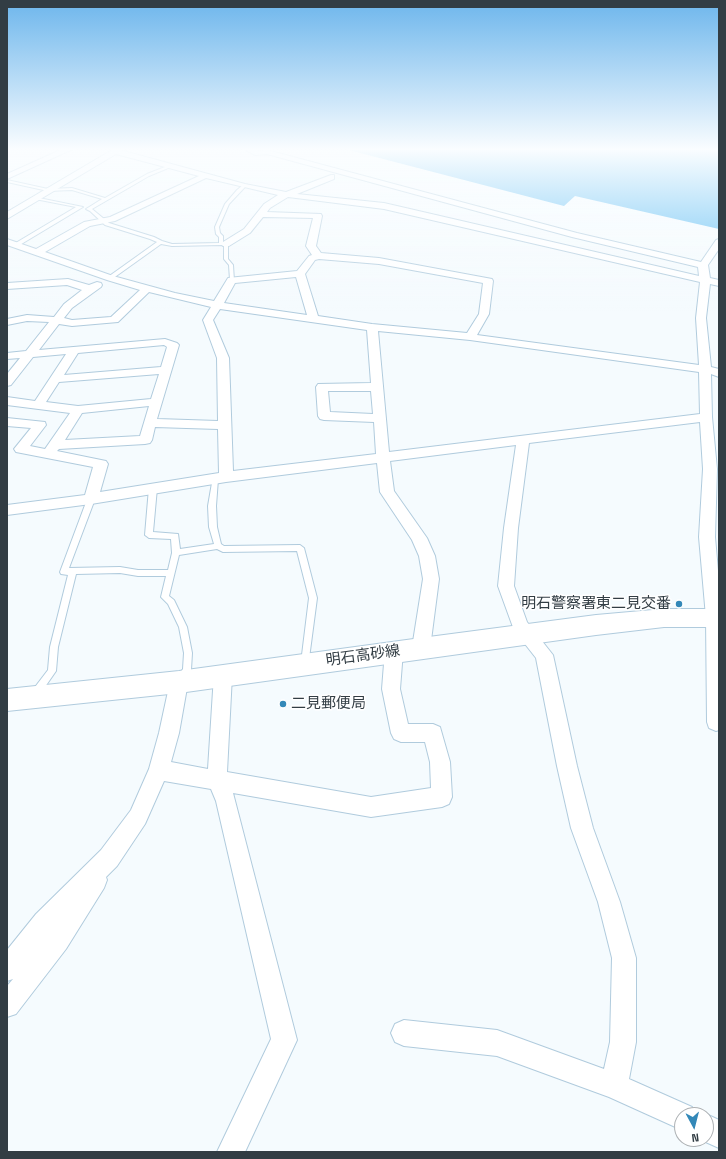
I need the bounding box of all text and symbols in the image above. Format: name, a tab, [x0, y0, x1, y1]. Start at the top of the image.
place label: 明石警察署東二見交番	[521, 595, 671, 613]
marker: 明石警察署東二見交番	[674, 599, 684, 609]
street label: 明石高砂線	[325, 642, 401, 670]
place label: 二見郵便局	[291, 695, 366, 713]
marker: 二見郵便局	[278, 699, 288, 709]
north arrow	[674, 1107, 714, 1147]
text: N	[691, 1131, 700, 1145]

